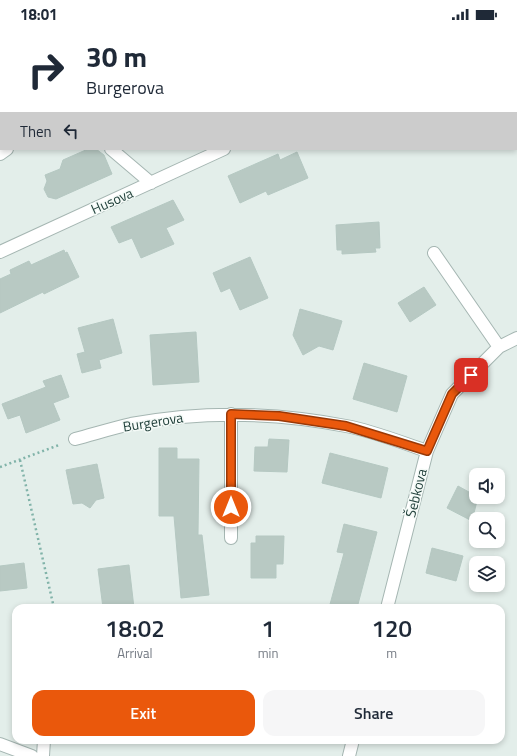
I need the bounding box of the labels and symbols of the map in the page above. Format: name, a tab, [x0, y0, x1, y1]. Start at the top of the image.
street label: Husova	[87, 182, 136, 219]
pin	[454, 358, 488, 392]
street label: Burgerova	[121, 406, 185, 437]
street label: Šebkova	[399, 466, 432, 519]
position arrow	[210, 486, 252, 528]

